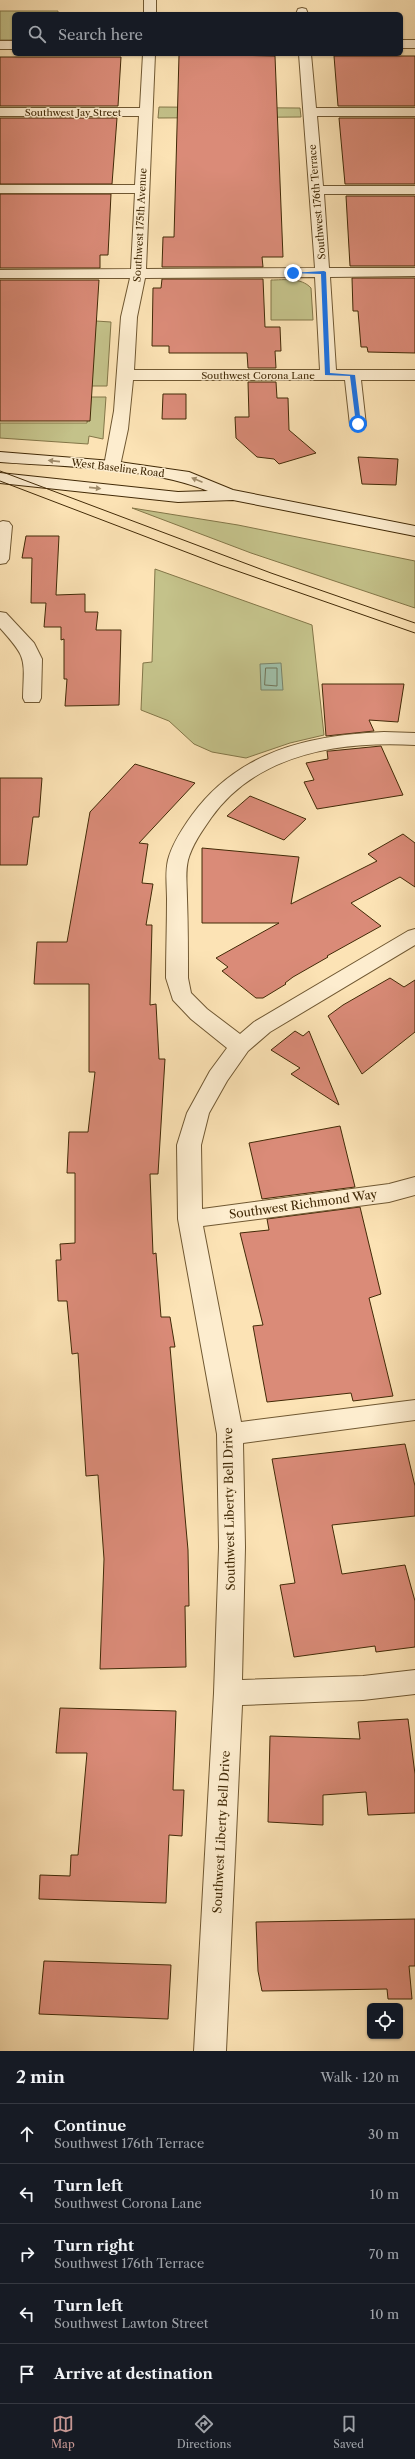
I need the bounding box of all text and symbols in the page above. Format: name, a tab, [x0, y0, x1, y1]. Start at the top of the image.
search box	[12, 12, 403, 56]
icon: search	[26, 23, 48, 45]
text: Search here	[58, 25, 143, 44]
street label: Southwest Jay Street	[25, 106, 122, 119]
street label: Southwest 176th Terrace	[305, 143, 329, 260]
street label: Southwest 175th Avenue	[131, 167, 149, 282]
route end	[284, 264, 302, 282]
street label: Southwest Corona Lane	[201, 369, 315, 382]
route start	[349, 415, 367, 433]
street label: West Baseline Road	[70, 456, 165, 480]
one-way arrow	[48, 457, 60, 464]
one-way arrow	[191, 477, 202, 483]
one-way arrow	[88, 485, 101, 491]
street label: Southwest Richmond Way	[228, 1186, 378, 1222]
street label: Southwest Liberty Bell Drive	[220, 1427, 238, 1591]
street label: Southwest Liberty Bell Drive	[209, 1750, 233, 1914]
map controls	[367, 2003, 403, 2039]
button: locate	[367, 2003, 403, 2039]
text: 2 min	[16, 2067, 65, 2087]
text: Walk · 120 m	[321, 2069, 399, 2085]
text: Continue	[54, 2116, 126, 2135]
icon: ahead	[16, 2123, 38, 2145]
text: 30 m	[368, 2126, 399, 2142]
text: Southwest 176th Terrace	[54, 2135, 204, 2151]
text: Turn left	[54, 2176, 123, 2195]
icon: left	[16, 2183, 38, 2205]
text: 10 m	[370, 2186, 399, 2202]
text: Southwest Corona Lane	[54, 2195, 202, 2211]
text: Turn right	[54, 2236, 134, 2255]
icon: right	[16, 2243, 38, 2265]
text: 70 m	[369, 2246, 399, 2262]
text: Southwest 176th Terrace	[54, 2255, 204, 2271]
text: Turn left	[54, 2296, 123, 2315]
icon: left	[16, 2303, 38, 2325]
text: 10 m	[370, 2306, 399, 2322]
text: Southwest Lawton Street	[54, 2315, 208, 2331]
icon: arrive	[16, 2363, 38, 2385]
text: Arrive at destination	[54, 2364, 213, 2383]
tab: Map	[51, 2413, 75, 2451]
tab: Directions	[177, 2413, 231, 2451]
tab: Saved	[333, 2413, 364, 2451]

